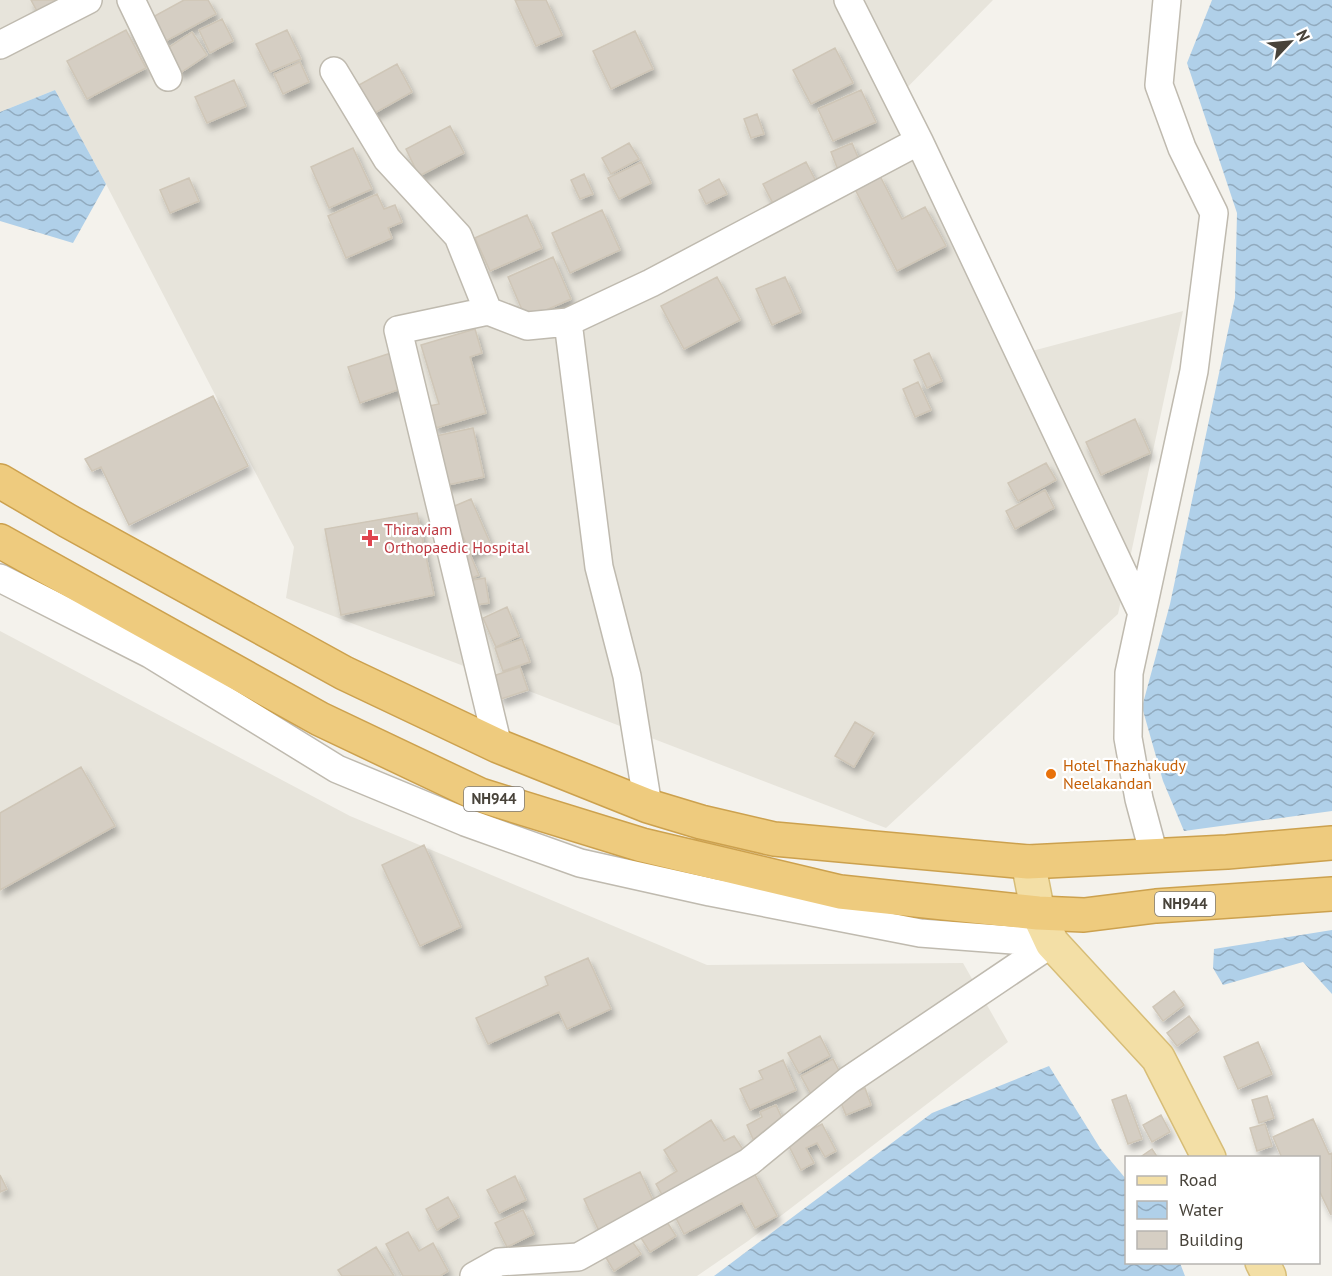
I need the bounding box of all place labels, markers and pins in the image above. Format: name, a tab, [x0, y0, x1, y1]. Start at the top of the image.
place label: Thiraviam Orthopaedic Hospital	[384, 519, 530, 557]
marker: Thiraviam Orthopaedic Hospital	[361, 529, 379, 547]
place label: Hotel Thazhakudy Neelakandan	[1063, 755, 1186, 793]
marker: Hotel Thazhakudy Neelakandan	[1044, 767, 1058, 781]

